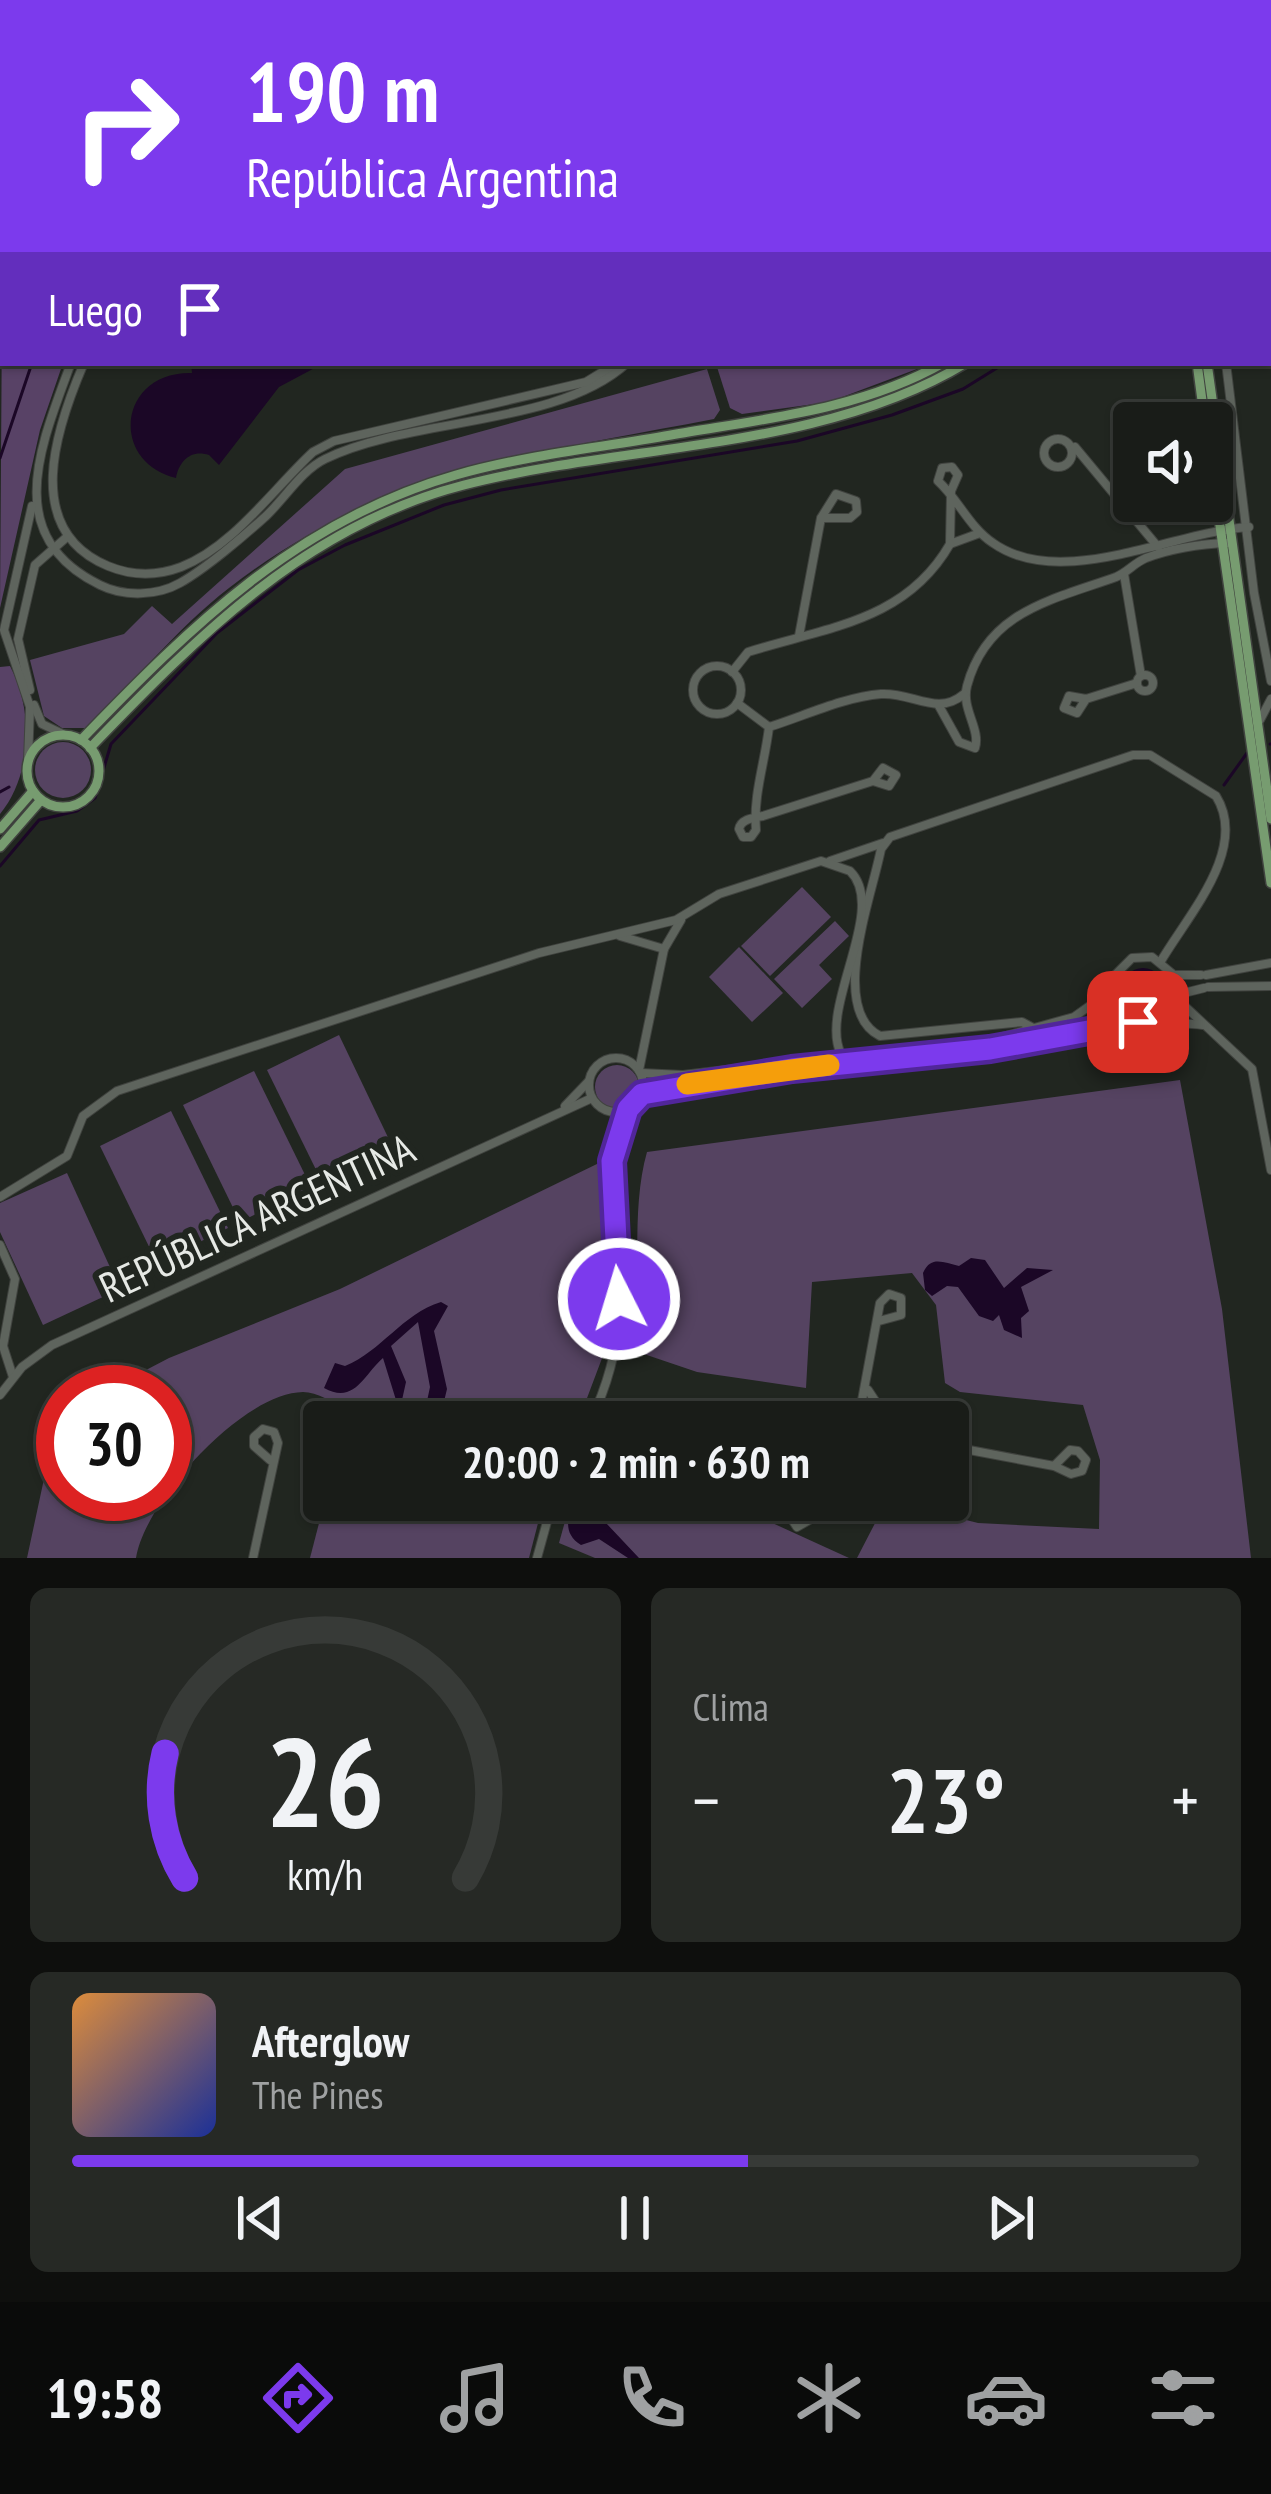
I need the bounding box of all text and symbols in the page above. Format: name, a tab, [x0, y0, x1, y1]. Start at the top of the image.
text: 190 m	[246, 36, 439, 145]
icon: right	[48, 48, 204, 204]
text: República Argentina	[246, 142, 619, 212]
icon: arrive	[167, 276, 233, 342]
text: Luego	[48, 280, 143, 338]
map controls	[1113, 402, 1233, 522]
button: sound	[1113, 402, 1233, 522]
pin	[1087, 971, 1189, 1073]
icon: arrive	[1105, 989, 1171, 1055]
street label: REPÚBLICA ARGENTINA	[90, 1120, 423, 1315]
position arrow	[556, 1236, 682, 1362]
speed limit sign: 30	[36, 1365, 192, 1521]
text: 20:00 · 2 min · 630 m	[462, 1432, 810, 1490]
text: Clima	[693, 1681, 769, 1732]
text: 26	[266, 1700, 385, 1861]
text: 23°	[886, 1741, 1005, 1858]
text: −	[693, 1757, 720, 1842]
text: +	[1172, 1757, 1199, 1842]
text: km/h	[287, 1846, 363, 1902]
text: Afterglow	[252, 2011, 409, 2069]
text: The Pines	[252, 2069, 383, 2120]
icon: previous	[227, 2185, 293, 2251]
icon: pause	[602, 2185, 668, 2251]
icon: next	[978, 2185, 1044, 2251]
icon: directions	[256, 2356, 340, 2440]
icon: music	[433, 2356, 517, 2440]
icon: phone	[610, 2356, 694, 2440]
icon: climate	[787, 2356, 871, 2440]
icon: car	[964, 2356, 1048, 2440]
icon: filters	[1141, 2356, 1225, 2440]
text: 19:58	[46, 2363, 163, 2433]

